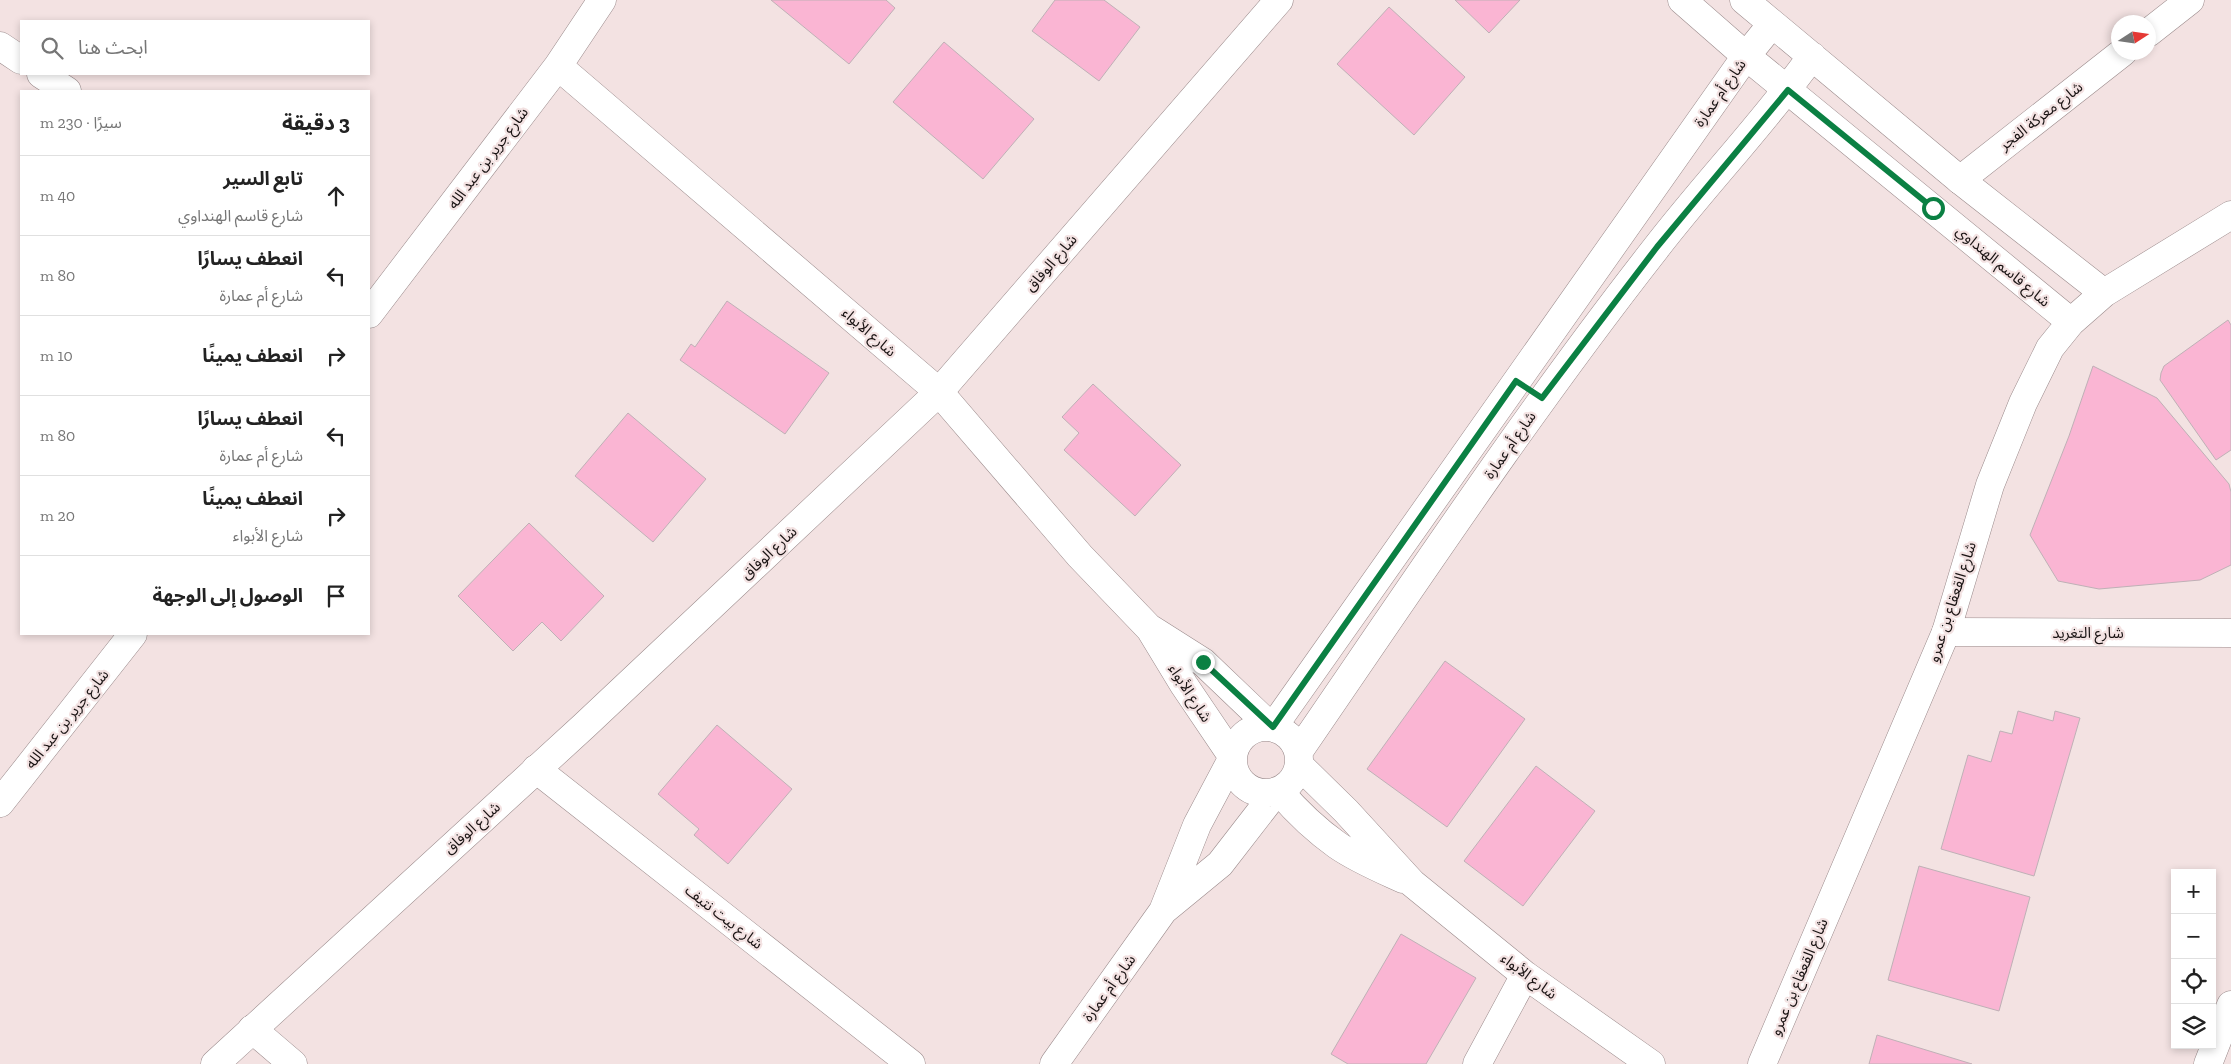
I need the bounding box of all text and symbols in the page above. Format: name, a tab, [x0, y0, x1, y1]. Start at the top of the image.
north arrow	[2111, 15, 2156, 60]
search box	[20, 20, 370, 75]
icon: search	[38, 34, 66, 62]
text: ابحث هنا	[78, 36, 148, 59]
street label: شارع أم عمارة	[1690, 56, 1752, 132]
street label: شارع معركة الفجر	[1995, 78, 2088, 157]
street label: شارع جرير بن عبد الله	[444, 103, 535, 214]
text: 3 دقيقة	[282, 110, 350, 135]
text: سيرًا · 230 m	[40, 113, 122, 132]
text: تابع السير	[223, 167, 303, 190]
icon: ahead	[322, 182, 350, 210]
text: 40 m	[40, 186, 75, 205]
route start	[1922, 197, 1945, 220]
text: شارع قاسم الهنداوي	[178, 206, 303, 225]
street label: شارع قاسم الهنداوي	[1950, 221, 2054, 313]
street label: شارع الوفاق	[1021, 231, 1083, 297]
text: انعطف يسارًا	[197, 247, 303, 270]
icon: left	[322, 262, 350, 290]
text: 80 m	[40, 266, 75, 285]
text: شارع أم عمارة	[219, 286, 303, 305]
street label: شارع الأبواء	[836, 304, 900, 363]
icon: right	[322, 342, 350, 370]
text: انعطف يمينًا	[202, 344, 303, 367]
text: 10 m	[40, 346, 73, 365]
text: انعطف يسارًا	[197, 407, 303, 430]
street label: شارع أم عمارة	[1480, 408, 1542, 484]
icon: left	[322, 422, 350, 450]
text: 80 m	[40, 426, 75, 445]
text: شارع أم عمارة	[219, 446, 303, 465]
text: انعطف يمينًا	[202, 487, 303, 510]
icon: right	[322, 502, 350, 530]
text: 20 m	[40, 506, 75, 525]
street label: شارع الوفاق	[737, 522, 803, 586]
text: شارع الأبواء	[233, 526, 303, 545]
street label: شارع القعقاع بن عمرو	[1924, 539, 1983, 665]
icon: arrive	[322, 582, 350, 610]
text: الوصول إلى الوجهة	[152, 584, 303, 607]
street label: شارع التغريد	[2052, 624, 2124, 645]
route end	[1192, 651, 1215, 674]
street label: شارع الأبواء	[1162, 661, 1216, 727]
street label: شارع جرير بن عبد الله	[21, 666, 115, 774]
street label: شارع الوفاق	[440, 798, 506, 860]
map controls	[2171, 869, 2216, 1049]
button: +	[2171, 869, 2216, 914]
street label: شارع بيت نتيف	[680, 881, 767, 955]
button: −	[2171, 914, 2216, 959]
street label: شارع القعقاع بن عمرو	[1766, 916, 1835, 1039]
street label: شارع الأبواء	[1496, 949, 1561, 1006]
street label: شارع أم عمارة	[1079, 951, 1142, 1027]
button: locate	[2171, 959, 2216, 1004]
button: layers	[2171, 1004, 2216, 1049]

